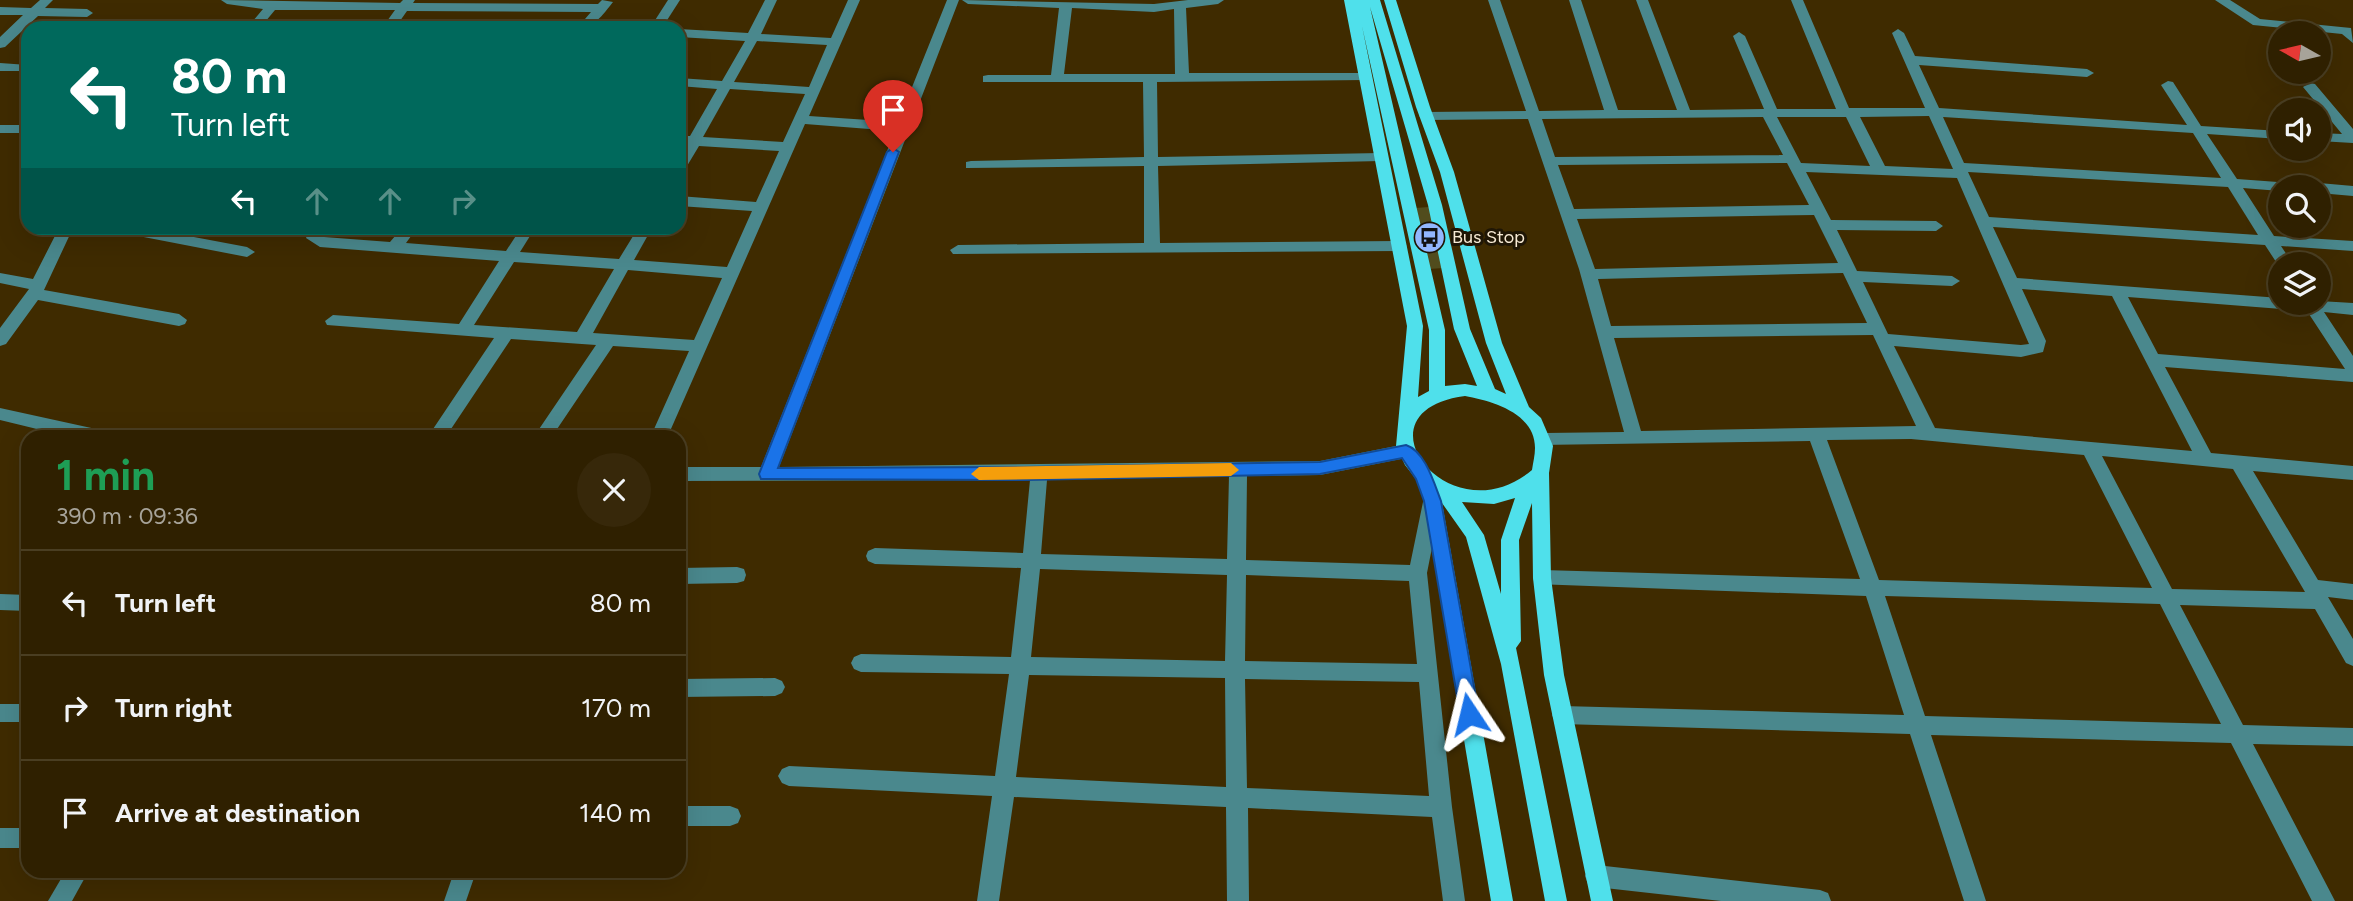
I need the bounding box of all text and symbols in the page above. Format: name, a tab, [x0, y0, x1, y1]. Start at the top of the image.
north arrow	[2268, 21, 2331, 84]
map controls	[2268, 21, 2331, 315]
text: 80 m	[171, 46, 287, 105]
icon: left	[56, 49, 147, 140]
pin	[863, 80, 923, 152]
icon: arrive	[874, 91, 912, 129]
button: sound	[2268, 98, 2331, 161]
text: Turn left	[171, 106, 290, 144]
button: search	[2268, 175, 2331, 238]
icon: left	[225, 182, 263, 220]
icon: ahead	[298, 182, 336, 220]
icon: ahead	[371, 182, 409, 220]
icon: right	[444, 182, 482, 220]
bus stop icon: Bus Stop	[1412, 220, 1446, 254]
place label: Bus Stop	[1452, 226, 1525, 248]
button: layers	[2268, 252, 2331, 315]
text: 1 min	[56, 450, 155, 501]
button: close	[577, 453, 651, 527]
text: 390 m · 09:36	[56, 502, 198, 530]
icon: left	[56, 584, 94, 622]
text: Turn left	[115, 587, 216, 619]
text: 80 m	[590, 587, 651, 619]
position arrow	[1432, 677, 1506, 751]
icon: right	[56, 689, 94, 727]
text: Turn right	[115, 692, 232, 724]
text: 170 m	[581, 692, 651, 724]
icon: arrive	[56, 794, 94, 832]
text: Arrive at destination	[115, 797, 360, 829]
text: 140 m	[579, 797, 651, 829]

